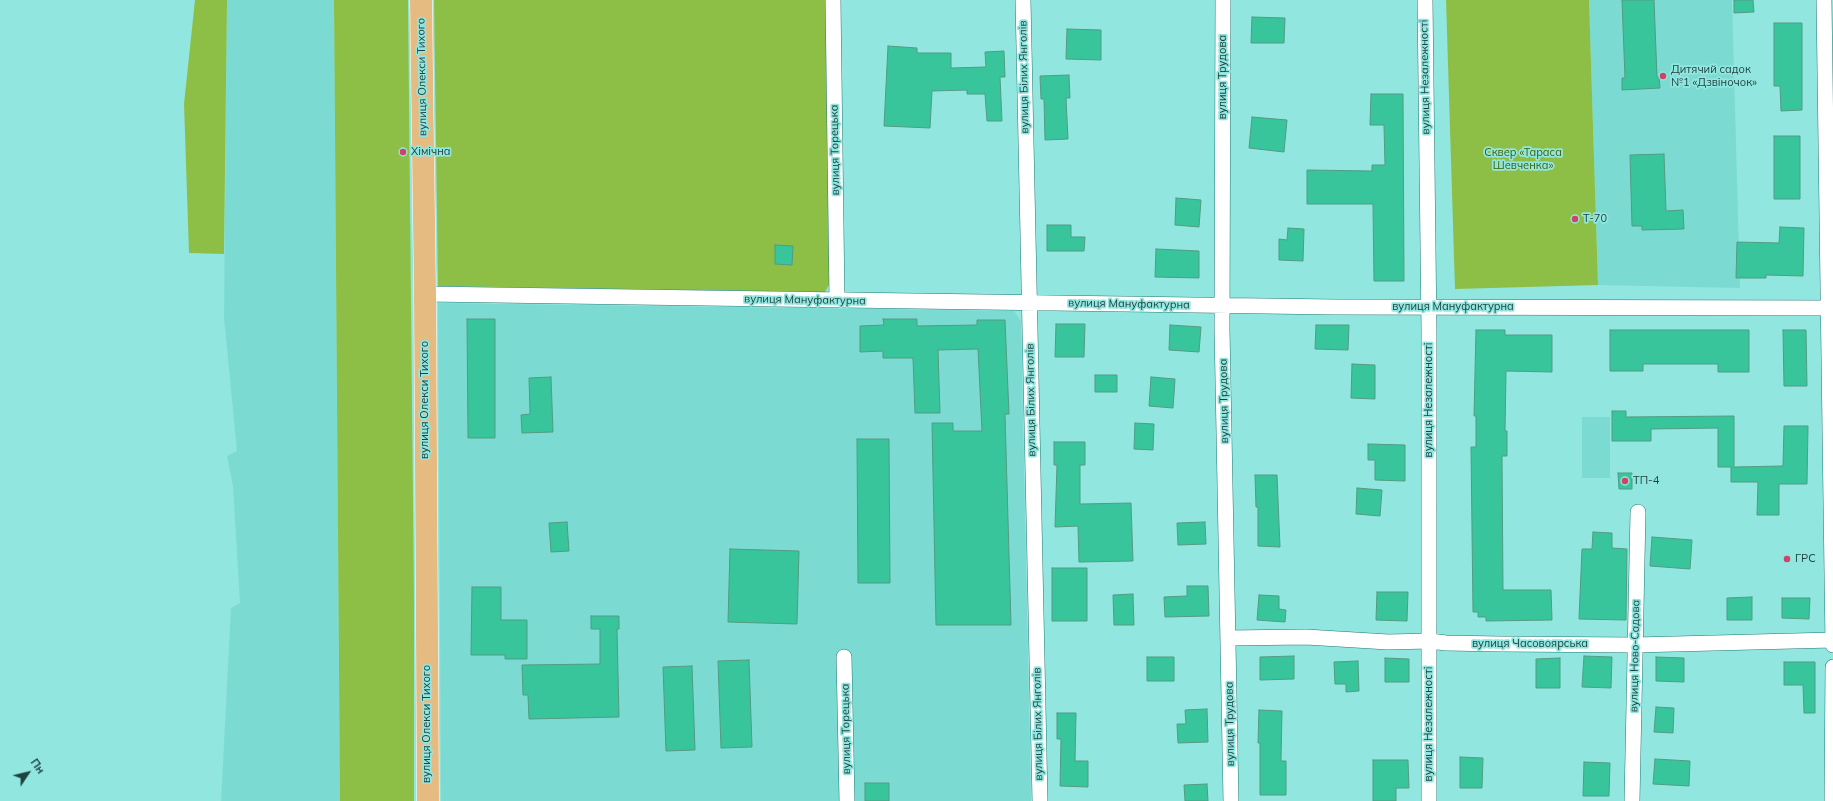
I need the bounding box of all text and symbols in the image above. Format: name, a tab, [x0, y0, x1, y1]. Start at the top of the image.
street label: вулиця Олекси Тихого	[414, 18, 430, 136]
street label: вулиця Незалежності	[1417, 19, 1433, 135]
street label: вулиця Білих Янголів	[1016, 20, 1032, 134]
street label: вулиця Трудова	[1216, 35, 1230, 119]
place label: Дитячий садок №1 «Дзвіночок»	[1671, 63, 1757, 89]
marker: Дитячий садок №1 «Дзвіночок»	[1658, 71, 1668, 81]
street label: вулиця Торецька	[828, 105, 842, 195]
place label: Хімічна	[411, 145, 451, 159]
park label: Сквер «Тараса Шевченка»	[1484, 146, 1562, 172]
marker: Хімічна	[398, 147, 408, 157]
place label: Т-70	[1583, 212, 1607, 226]
marker: Т-70	[1570, 214, 1580, 224]
street label: вулиця Мануфактурна	[744, 292, 866, 308]
street label: вулиця Мануфактурна	[1068, 296, 1190, 312]
street label: вулиця Мануфактурна	[1392, 300, 1514, 314]
street label: вулиця Олекси Тихого	[418, 341, 432, 459]
street label: вулиця Білих Янголів	[1023, 343, 1039, 457]
street label: вулиця Незалежності	[1422, 343, 1436, 457]
street label: вулиця Трудова	[1217, 359, 1231, 443]
place label: ТП-4	[1633, 474, 1659, 488]
marker: ТП-4	[1620, 476, 1630, 486]
place label: ГРС	[1795, 552, 1816, 566]
marker: ГРС	[1782, 554, 1792, 564]
street label: вулиця Ново-Садова	[1627, 600, 1643, 712]
street label: вулиця Часовоярська	[1472, 637, 1588, 651]
street label: вулиця Олекси Тихого	[420, 665, 434, 783]
street label: вулиця Білих Янголів	[1030, 667, 1046, 781]
street label: вулиця Незалежності	[1422, 667, 1436, 781]
street label: вулиця Трудова	[1223, 682, 1237, 766]
street label: вулиця Торецька	[839, 684, 853, 774]
north arrow	[8, 753, 48, 793]
text: Пн	[28, 756, 48, 776]

